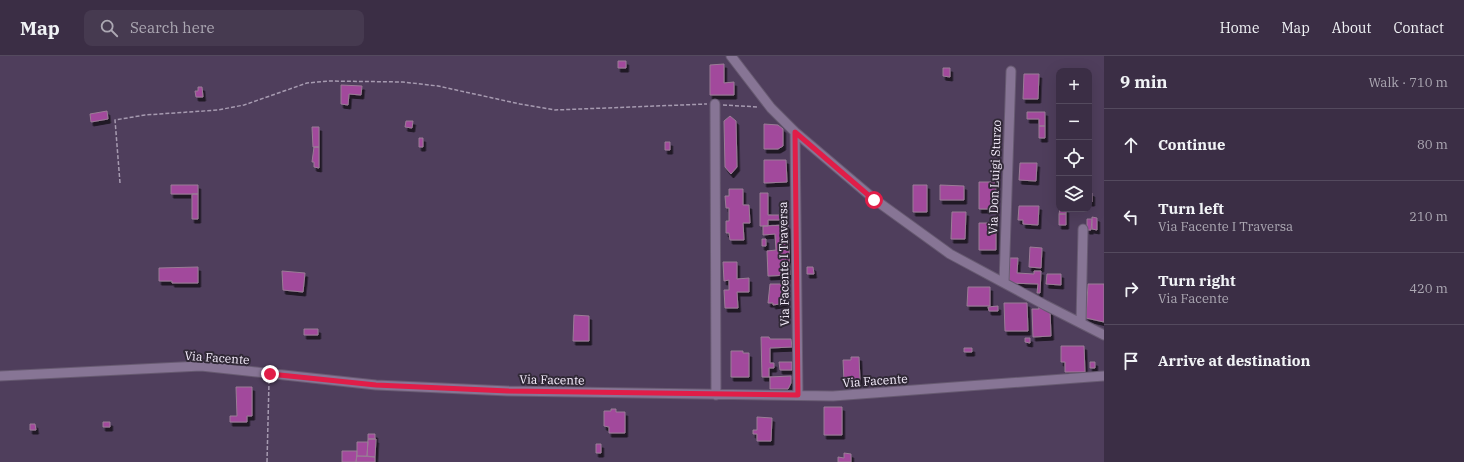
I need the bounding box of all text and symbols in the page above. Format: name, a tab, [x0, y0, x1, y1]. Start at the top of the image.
search box	[84, 10, 364, 46]
text: Map	[20, 16, 60, 40]
icon: search	[98, 17, 120, 39]
text: Search here	[130, 18, 214, 37]
text: Home	[1220, 19, 1259, 37]
text: Map	[1281, 19, 1310, 37]
text: About	[1332, 19, 1371, 37]
text: Contact	[1393, 19, 1444, 37]
map controls	[1056, 68, 1092, 212]
button: +	[1056, 68, 1092, 104]
text: 9 min	[1120, 71, 1168, 93]
text: Walk · 710 m	[1369, 74, 1448, 91]
button: −	[1056, 104, 1092, 140]
street label: Via Don Luigi Sturzo	[985, 119, 1004, 235]
icon: ahead	[1120, 134, 1142, 156]
text: Continue	[1158, 135, 1225, 154]
text: 80 m	[1417, 136, 1448, 153]
button: locate	[1056, 140, 1092, 176]
button: layers	[1056, 176, 1092, 212]
route start	[865, 191, 883, 209]
text: Turn left	[1158, 199, 1224, 218]
street label: Via Facente I Traversa	[775, 201, 792, 327]
icon: left	[1120, 206, 1142, 228]
text: 210 m	[1409, 208, 1448, 225]
text: Via Facente I Traversa	[1158, 218, 1293, 235]
text: Turn right	[1158, 271, 1236, 290]
icon: right	[1120, 278, 1142, 300]
text: 420 m	[1409, 280, 1448, 297]
text: Via Facente	[1158, 290, 1229, 307]
street label: Via Facente	[184, 348, 250, 367]
icon: arrive	[1120, 350, 1142, 372]
text: Arrive at destination	[1158, 351, 1310, 370]
route end	[261, 365, 279, 383]
street label: Via Facente	[519, 371, 585, 388]
street label: Via Facente	[842, 371, 908, 390]

